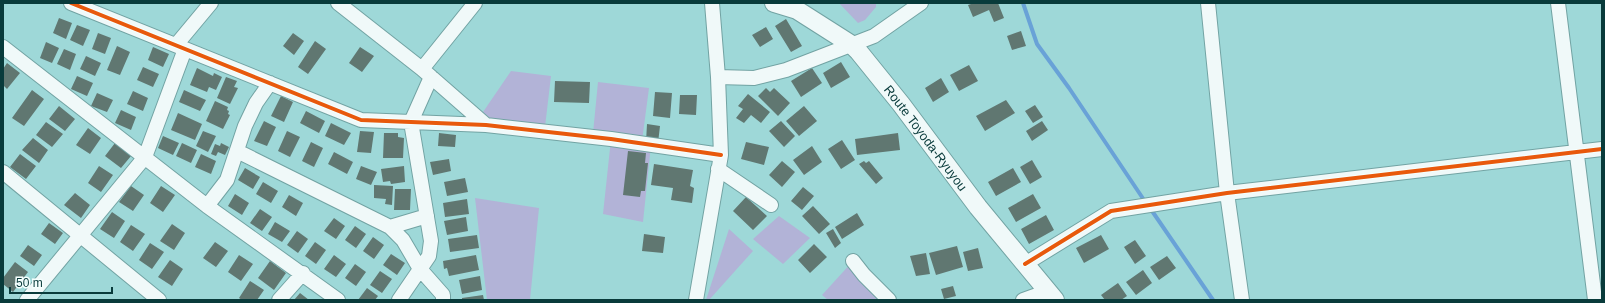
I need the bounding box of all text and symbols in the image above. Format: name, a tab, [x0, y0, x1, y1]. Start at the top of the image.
street label: Route Toyoda-Ryuyou	[881, 82, 970, 194]
scale bar	[10, 269, 112, 295]
text: 50 m	[16, 276, 43, 290]

